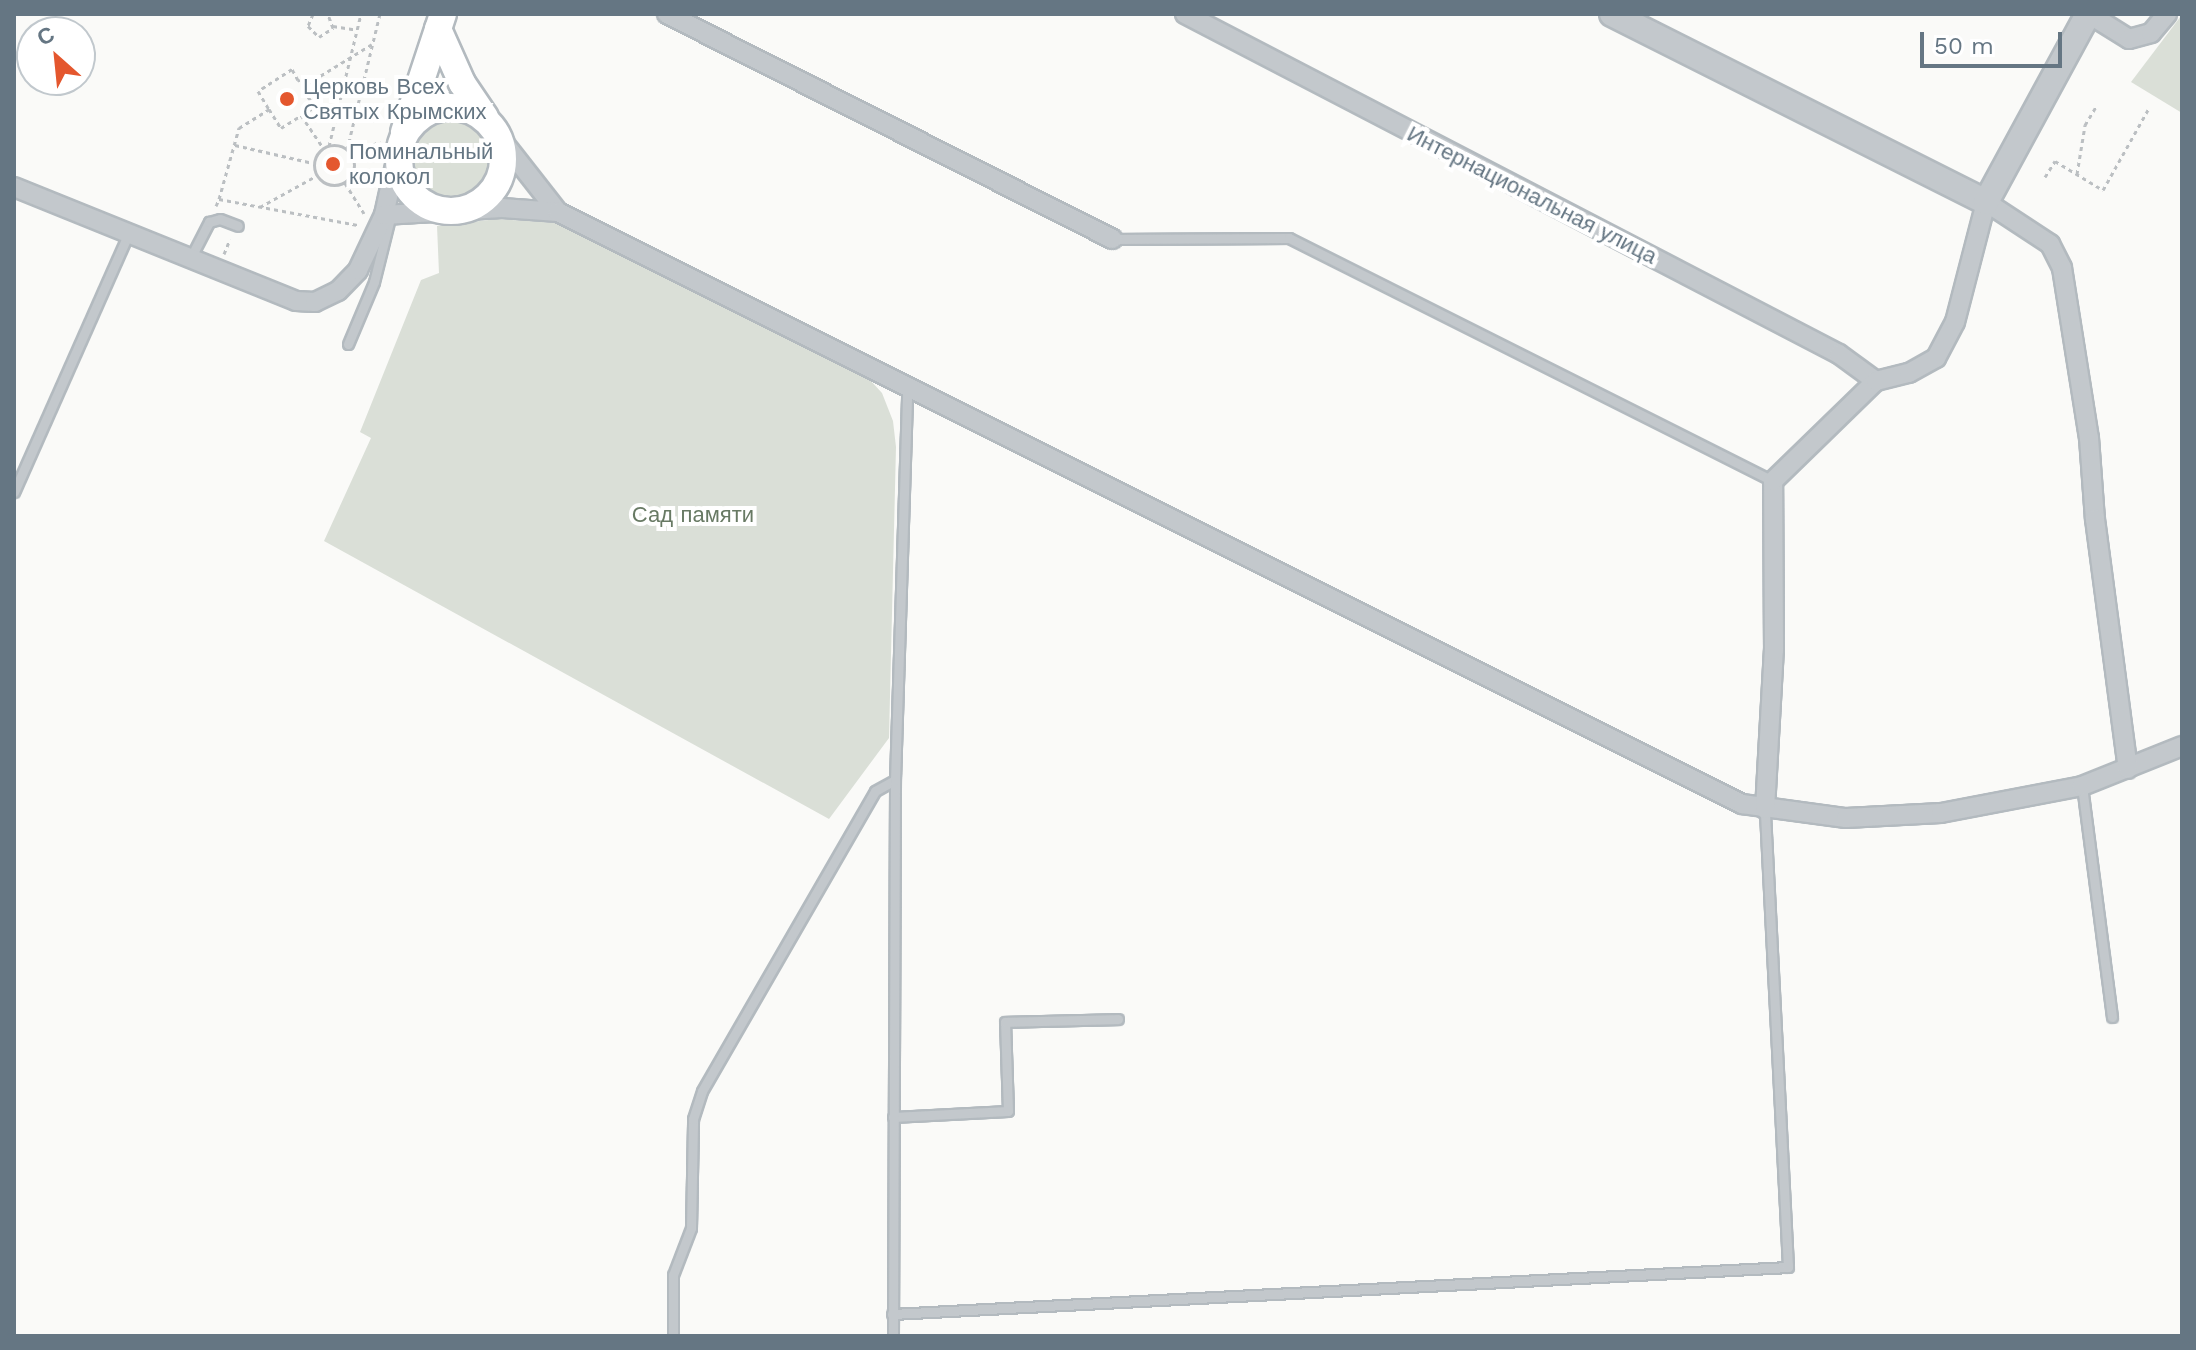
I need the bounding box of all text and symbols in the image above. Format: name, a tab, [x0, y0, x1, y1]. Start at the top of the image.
north arrow	[16, 16, 96, 96]
scale bar	[1924, 16, 2066, 66]
text: С	[33, 21, 59, 51]
text: 50 m	[1934, 32, 1994, 60]
place label: Церковь Всех Святых Крымских	[303, 73, 487, 124]
marker: Церковь Всех Святых Крымских	[278, 90, 296, 108]
street label: Интернациональная улица	[1403, 120, 1661, 270]
place label: Поминальный колокол	[349, 138, 493, 190]
marker: Поминальный колокол	[324, 155, 342, 173]
park label: Сад памяти	[632, 502, 754, 528]

